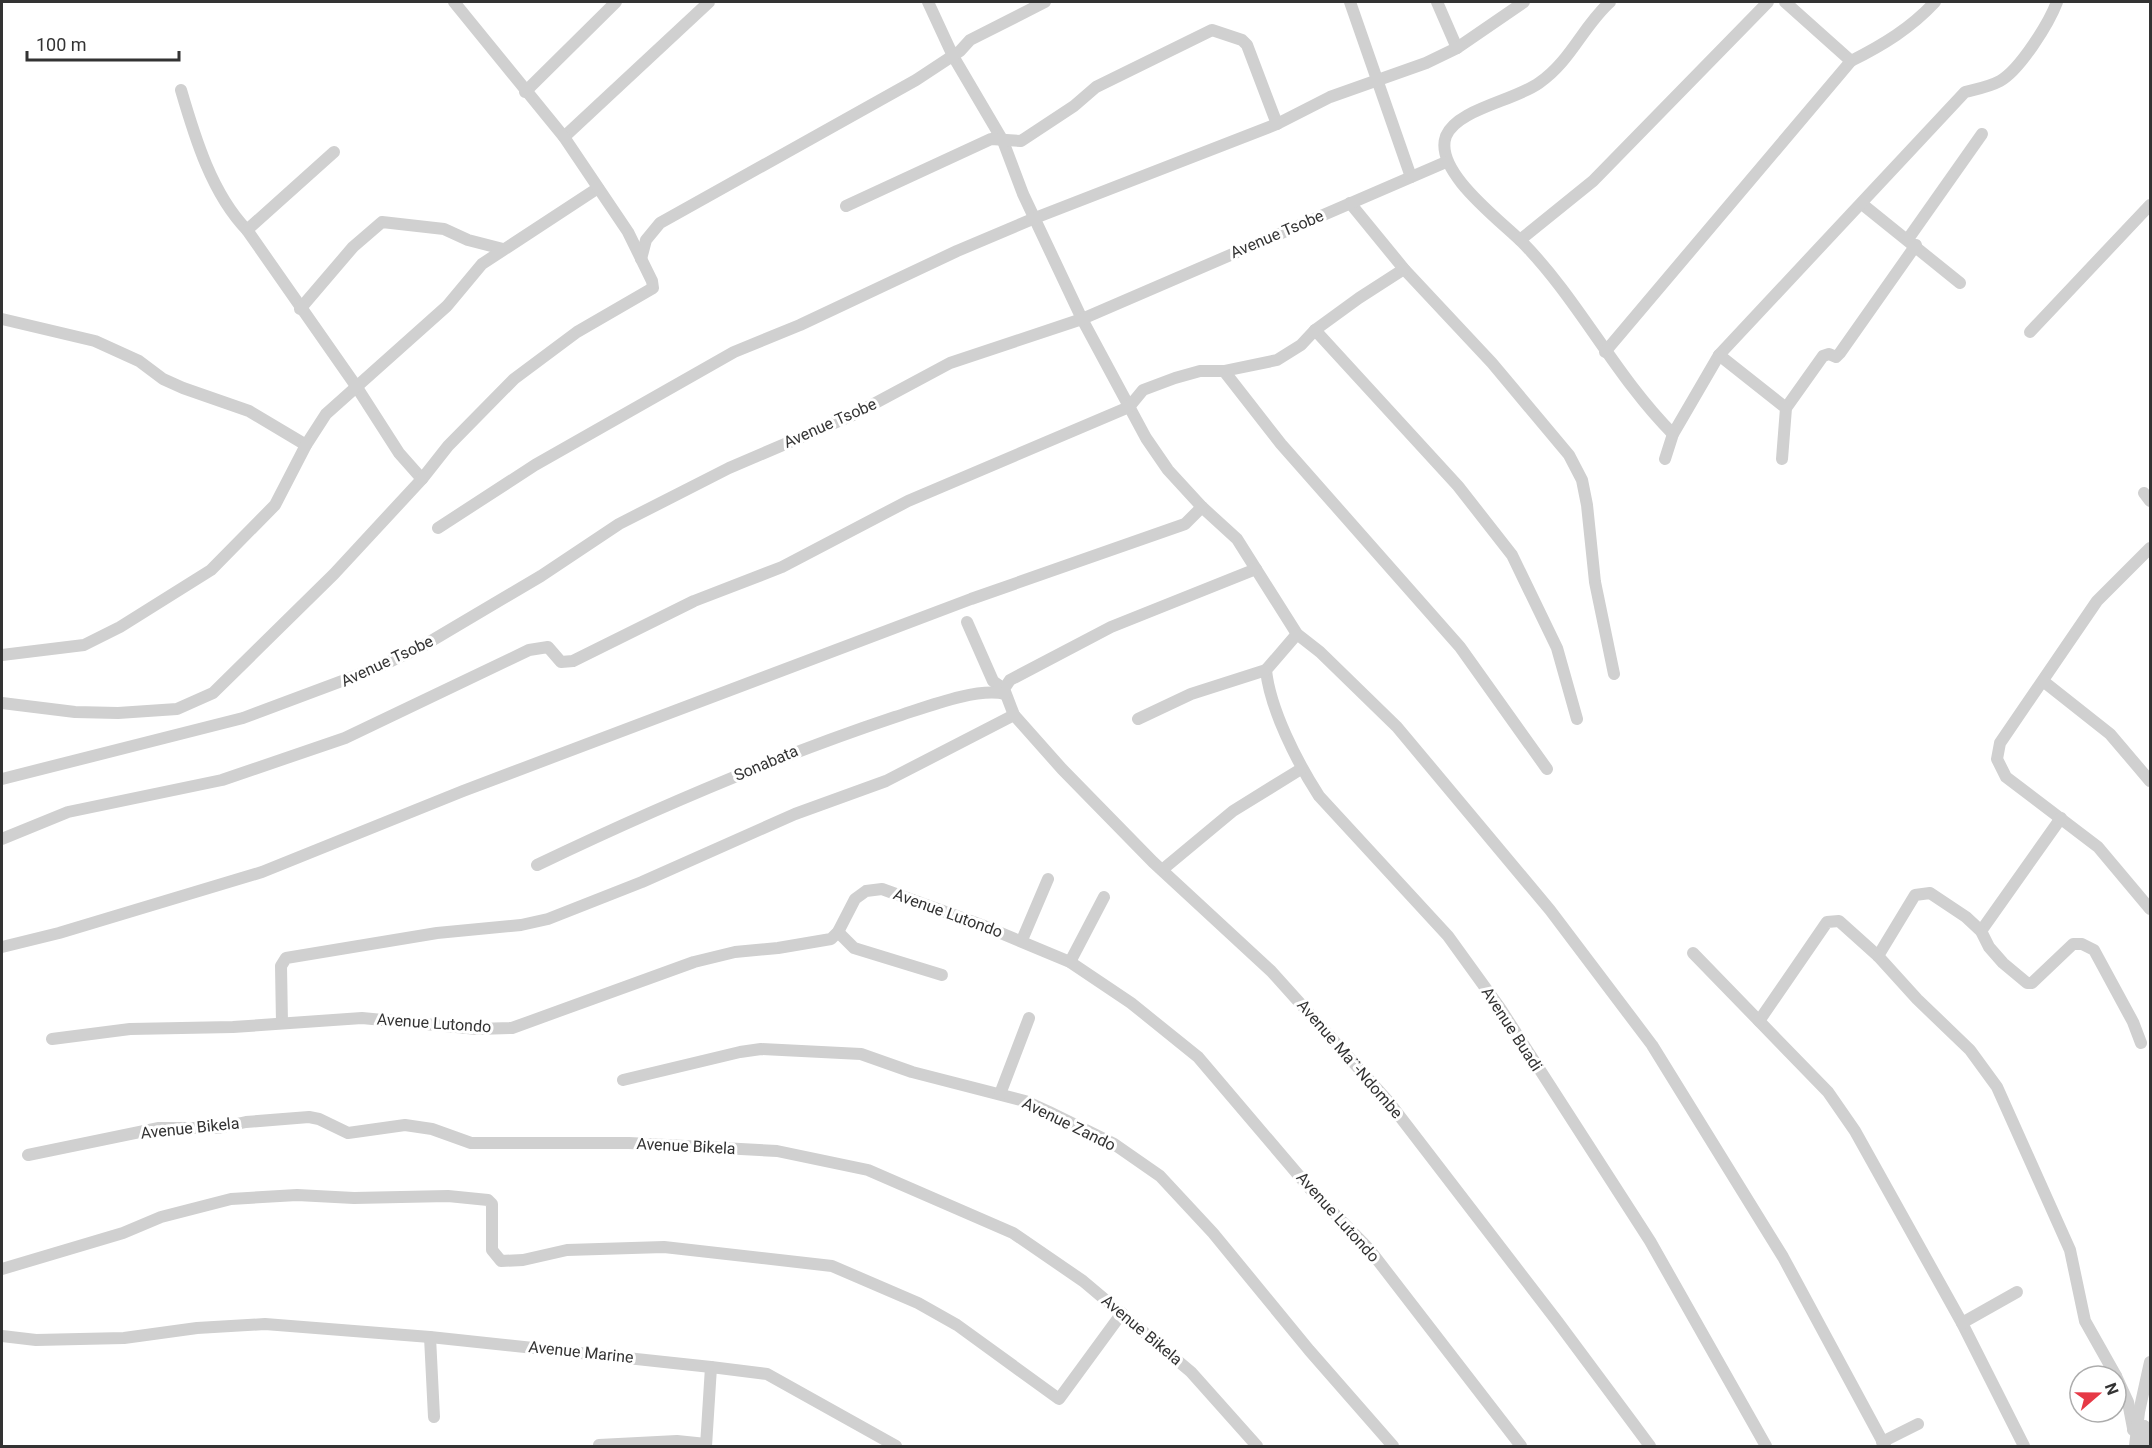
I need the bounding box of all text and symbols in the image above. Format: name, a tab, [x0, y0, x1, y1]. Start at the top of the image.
scale bar	[27, 24, 178, 62]
text: 100 m	[36, 34, 87, 55]
street label: Avenue Tsobe	[1228, 206, 1326, 262]
street label: Avenue Tsobe	[781, 394, 879, 452]
street label: Avenue Tsobe	[338, 631, 436, 691]
street label: Sonabata	[731, 741, 801, 785]
street label: Avenue Lutondo	[891, 884, 1005, 942]
street label: Avenue Buadi	[1478, 983, 1546, 1075]
street label: Avenue Ma¨-Ndombe	[1293, 996, 1407, 1122]
street label: Avenue Lutondo	[376, 1010, 492, 1036]
street label: Avenue Zando	[1019, 1093, 1119, 1155]
street label: Avenue Bikela	[140, 1113, 240, 1143]
street label: Avenue Bikela	[636, 1134, 736, 1158]
street label: Avenue Lutondo	[1293, 1168, 1383, 1266]
street label: Avenue Bikela	[1098, 1291, 1186, 1369]
street label: Avenue Marine	[527, 1337, 635, 1367]
north arrow	[2068, 1364, 2128, 1424]
text: N	[2101, 1380, 2122, 1398]

